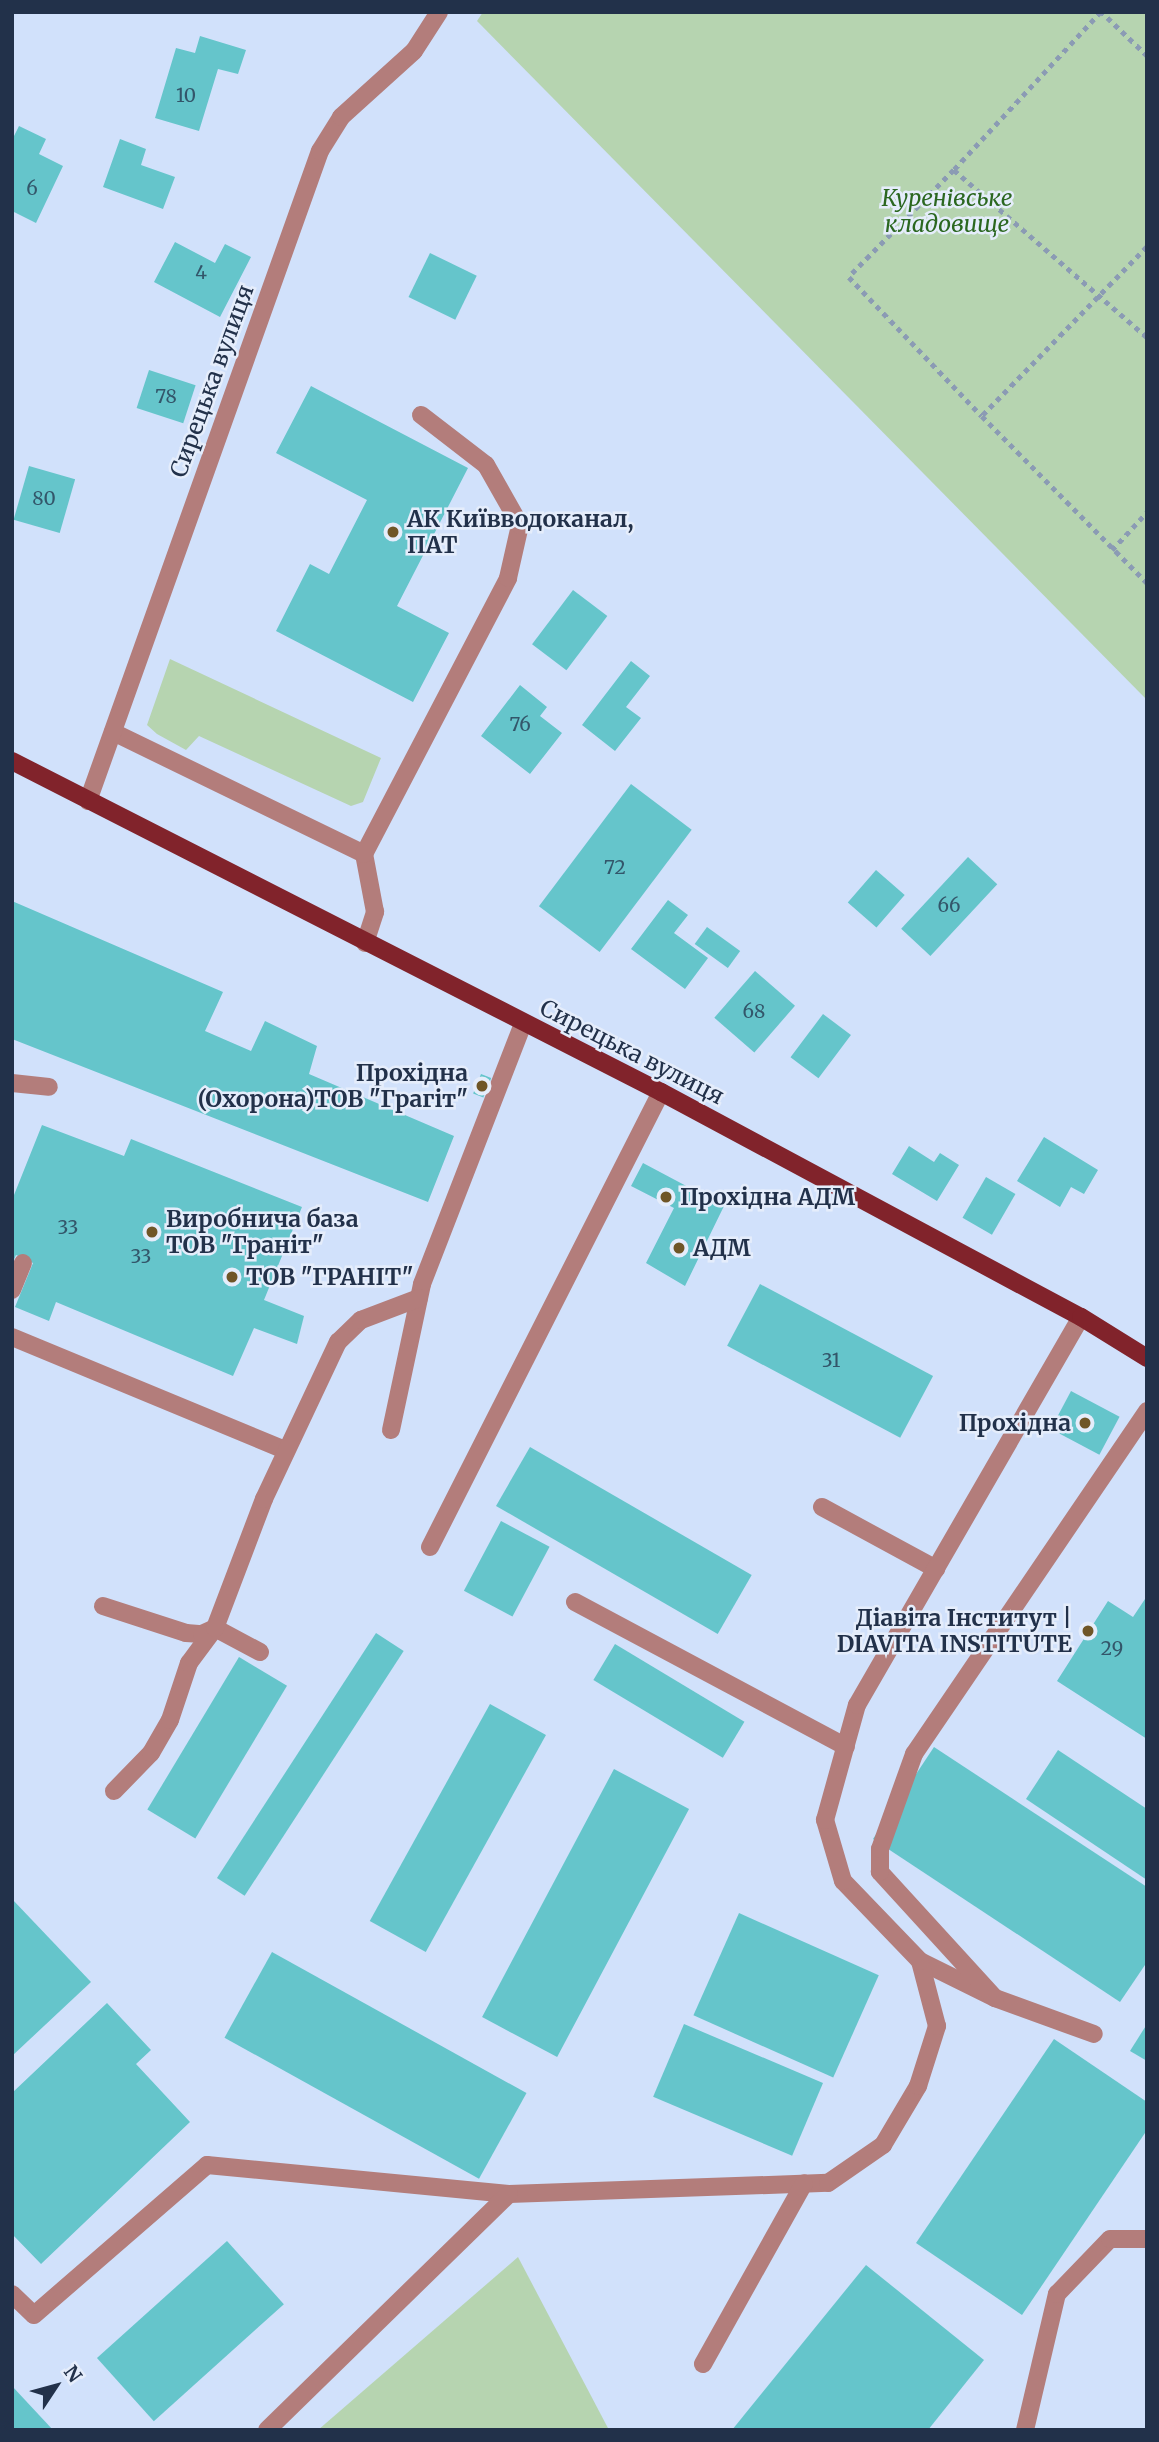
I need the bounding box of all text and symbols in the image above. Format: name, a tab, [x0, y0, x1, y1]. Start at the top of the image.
house number: 10	[176, 85, 196, 107]
house number: 6	[26, 178, 38, 200]
park label: Куренівське кладовище	[882, 184, 1012, 238]
house number: 4	[195, 262, 207, 284]
street label: Сирецька вулиця	[164, 281, 260, 481]
house number: 78	[155, 386, 177, 408]
house number: 80	[32, 488, 56, 510]
place label: АК Київводоканал, ПАТ	[407, 505, 634, 559]
marker: АК Київводоканал, ПАТ	[385, 524, 401, 540]
house number: 76	[509, 714, 531, 736]
house number: 72	[604, 857, 626, 879]
house number: 66	[938, 895, 960, 917]
street label: Сирецька вулиця	[535, 994, 729, 1110]
house number: 68	[743, 1001, 765, 1023]
place label: Прохідна (Охорона)ТОВ "Грагіт"	[198, 1059, 468, 1113]
marker: Прохідна (Охорона)ТОВ "Грагіт"	[474, 1078, 490, 1094]
place label: Прохідна АДМ	[680, 1183, 855, 1211]
marker: Прохідна АДМ	[658, 1189, 674, 1205]
place label: Виробнича база ТОВ "Граніт"	[166, 1205, 359, 1259]
house number: 33	[58, 1217, 78, 1239]
marker: Виробнича база ТОВ "Граніт"	[144, 1224, 160, 1240]
place label: АДМ	[693, 1234, 751, 1262]
marker: АДМ	[671, 1240, 687, 1256]
house number: 33	[131, 1246, 151, 1268]
place label: ТОВ "ГРАНІТ"	[246, 1263, 413, 1291]
marker: ТОВ "ГРАНІТ"	[224, 1269, 240, 1285]
house number: 31	[822, 1350, 840, 1372]
place label: Прохідна	[959, 1409, 1071, 1437]
marker: Прохідна	[1077, 1415, 1093, 1431]
place label: Діавіта Інститут | DIAVITA INSTITUTE	[837, 1604, 1072, 1658]
marker: Діавіта Інститут | DIAVITA INSTITUTE	[1078, 1621, 1098, 1641]
house number: 29	[1101, 1638, 1123, 1660]
north arrow	[21, 2351, 91, 2421]
text: N	[59, 2361, 87, 2387]

